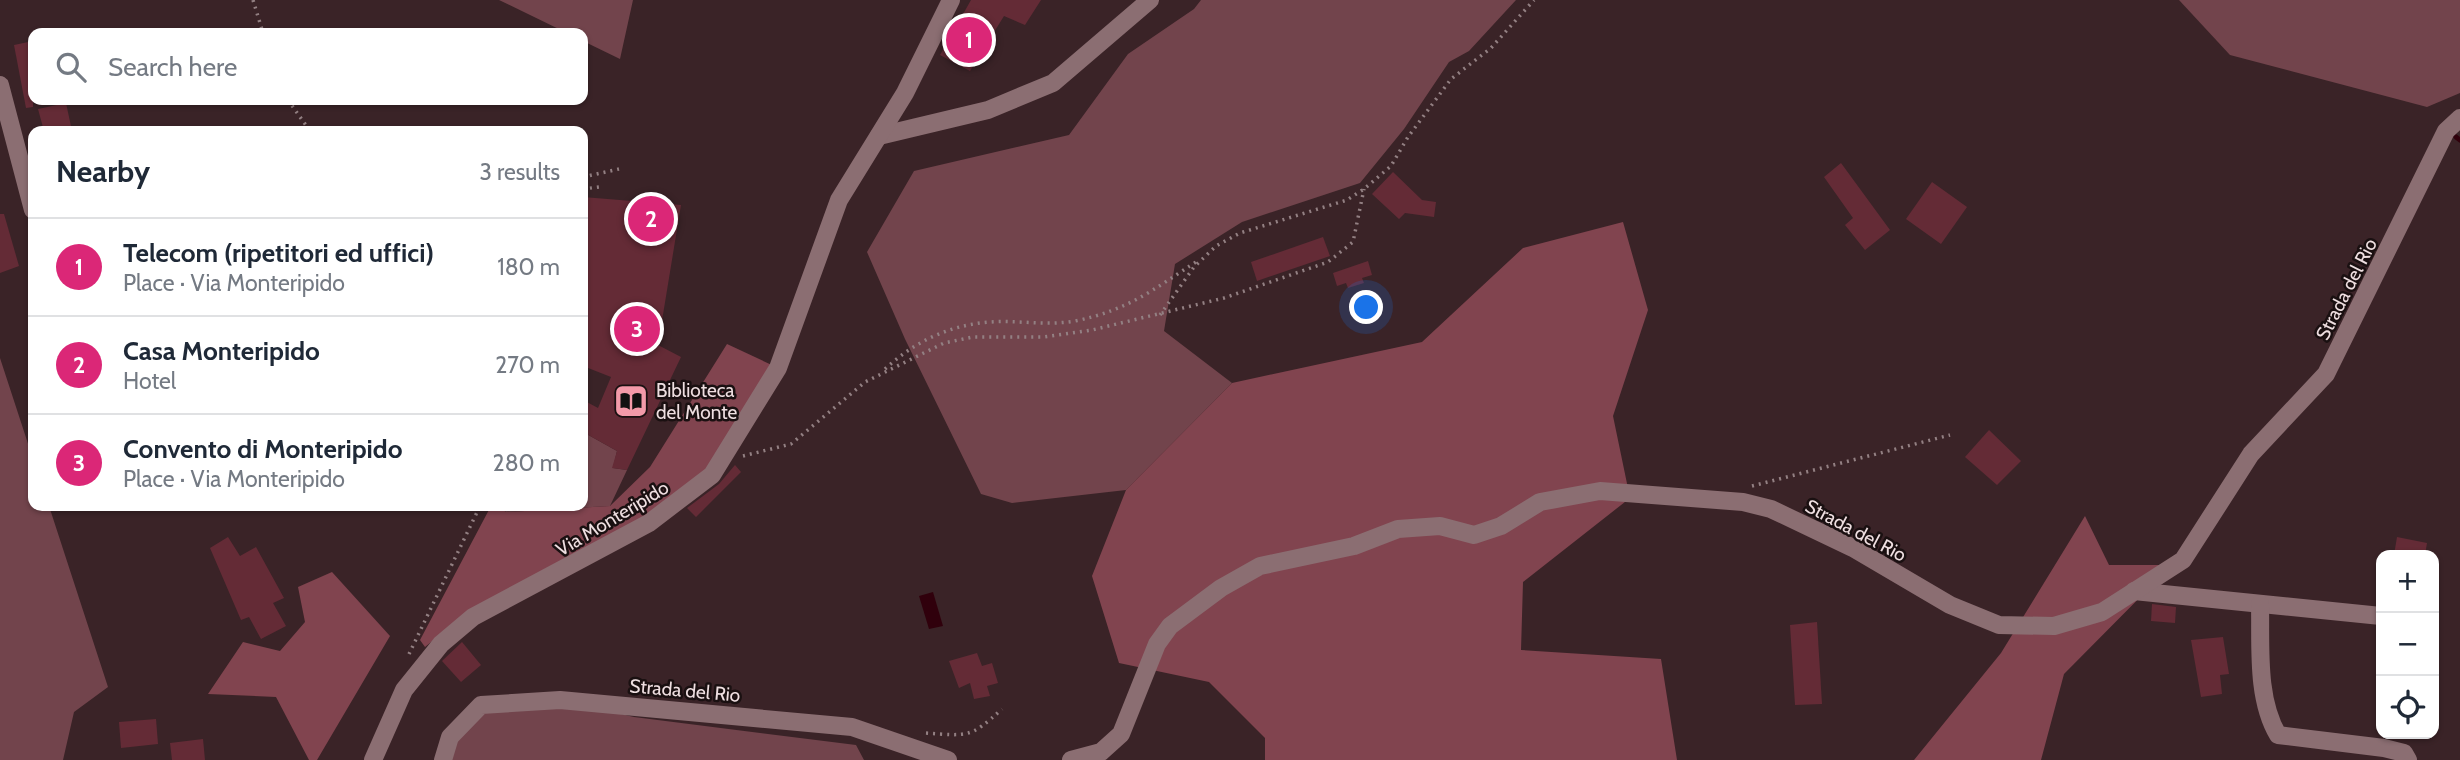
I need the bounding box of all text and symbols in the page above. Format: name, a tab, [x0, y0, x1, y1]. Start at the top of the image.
pin: 1	[946, 14, 992, 66]
search box	[28, 28, 588, 105]
icon: search	[52, 48, 90, 86]
text: Search here	[108, 51, 237, 83]
text: Nearby	[56, 153, 150, 190]
text: 3 results	[479, 158, 560, 186]
pin: 2	[628, 193, 674, 245]
street label: Strada del Rio	[2311, 235, 2382, 344]
text: Telecom (ripetitori ed uffici)	[123, 237, 434, 269]
text: 1	[75, 253, 83, 281]
text: 180 m	[497, 253, 560, 281]
text: Place · Via Monteripido	[123, 269, 345, 297]
your location	[1349, 290, 1383, 324]
pin: 3	[614, 303, 660, 355]
text: Casa Monteripido	[123, 335, 320, 367]
text: 2	[73, 351, 85, 379]
text: 270 m	[495, 351, 560, 379]
text: Hotel	[123, 367, 176, 395]
place label: Biblioteca del Monte	[656, 379, 737, 424]
library icon: Biblioteca del Monte	[612, 382, 650, 420]
text: Convento di Monteripido	[123, 433, 402, 465]
text: 3	[73, 449, 85, 477]
text: 280 m	[493, 449, 560, 477]
text: Place · Via Monteripido	[123, 465, 345, 493]
street label: Via Monteripido	[552, 476, 673, 561]
street label: Strada del Rio	[1801, 494, 1910, 567]
map controls	[2376, 550, 2439, 739]
button: +	[2376, 550, 2439, 613]
button: −	[2376, 613, 2439, 676]
street label: Strada del Rio	[629, 674, 741, 707]
button: locate	[2376, 676, 2439, 739]

